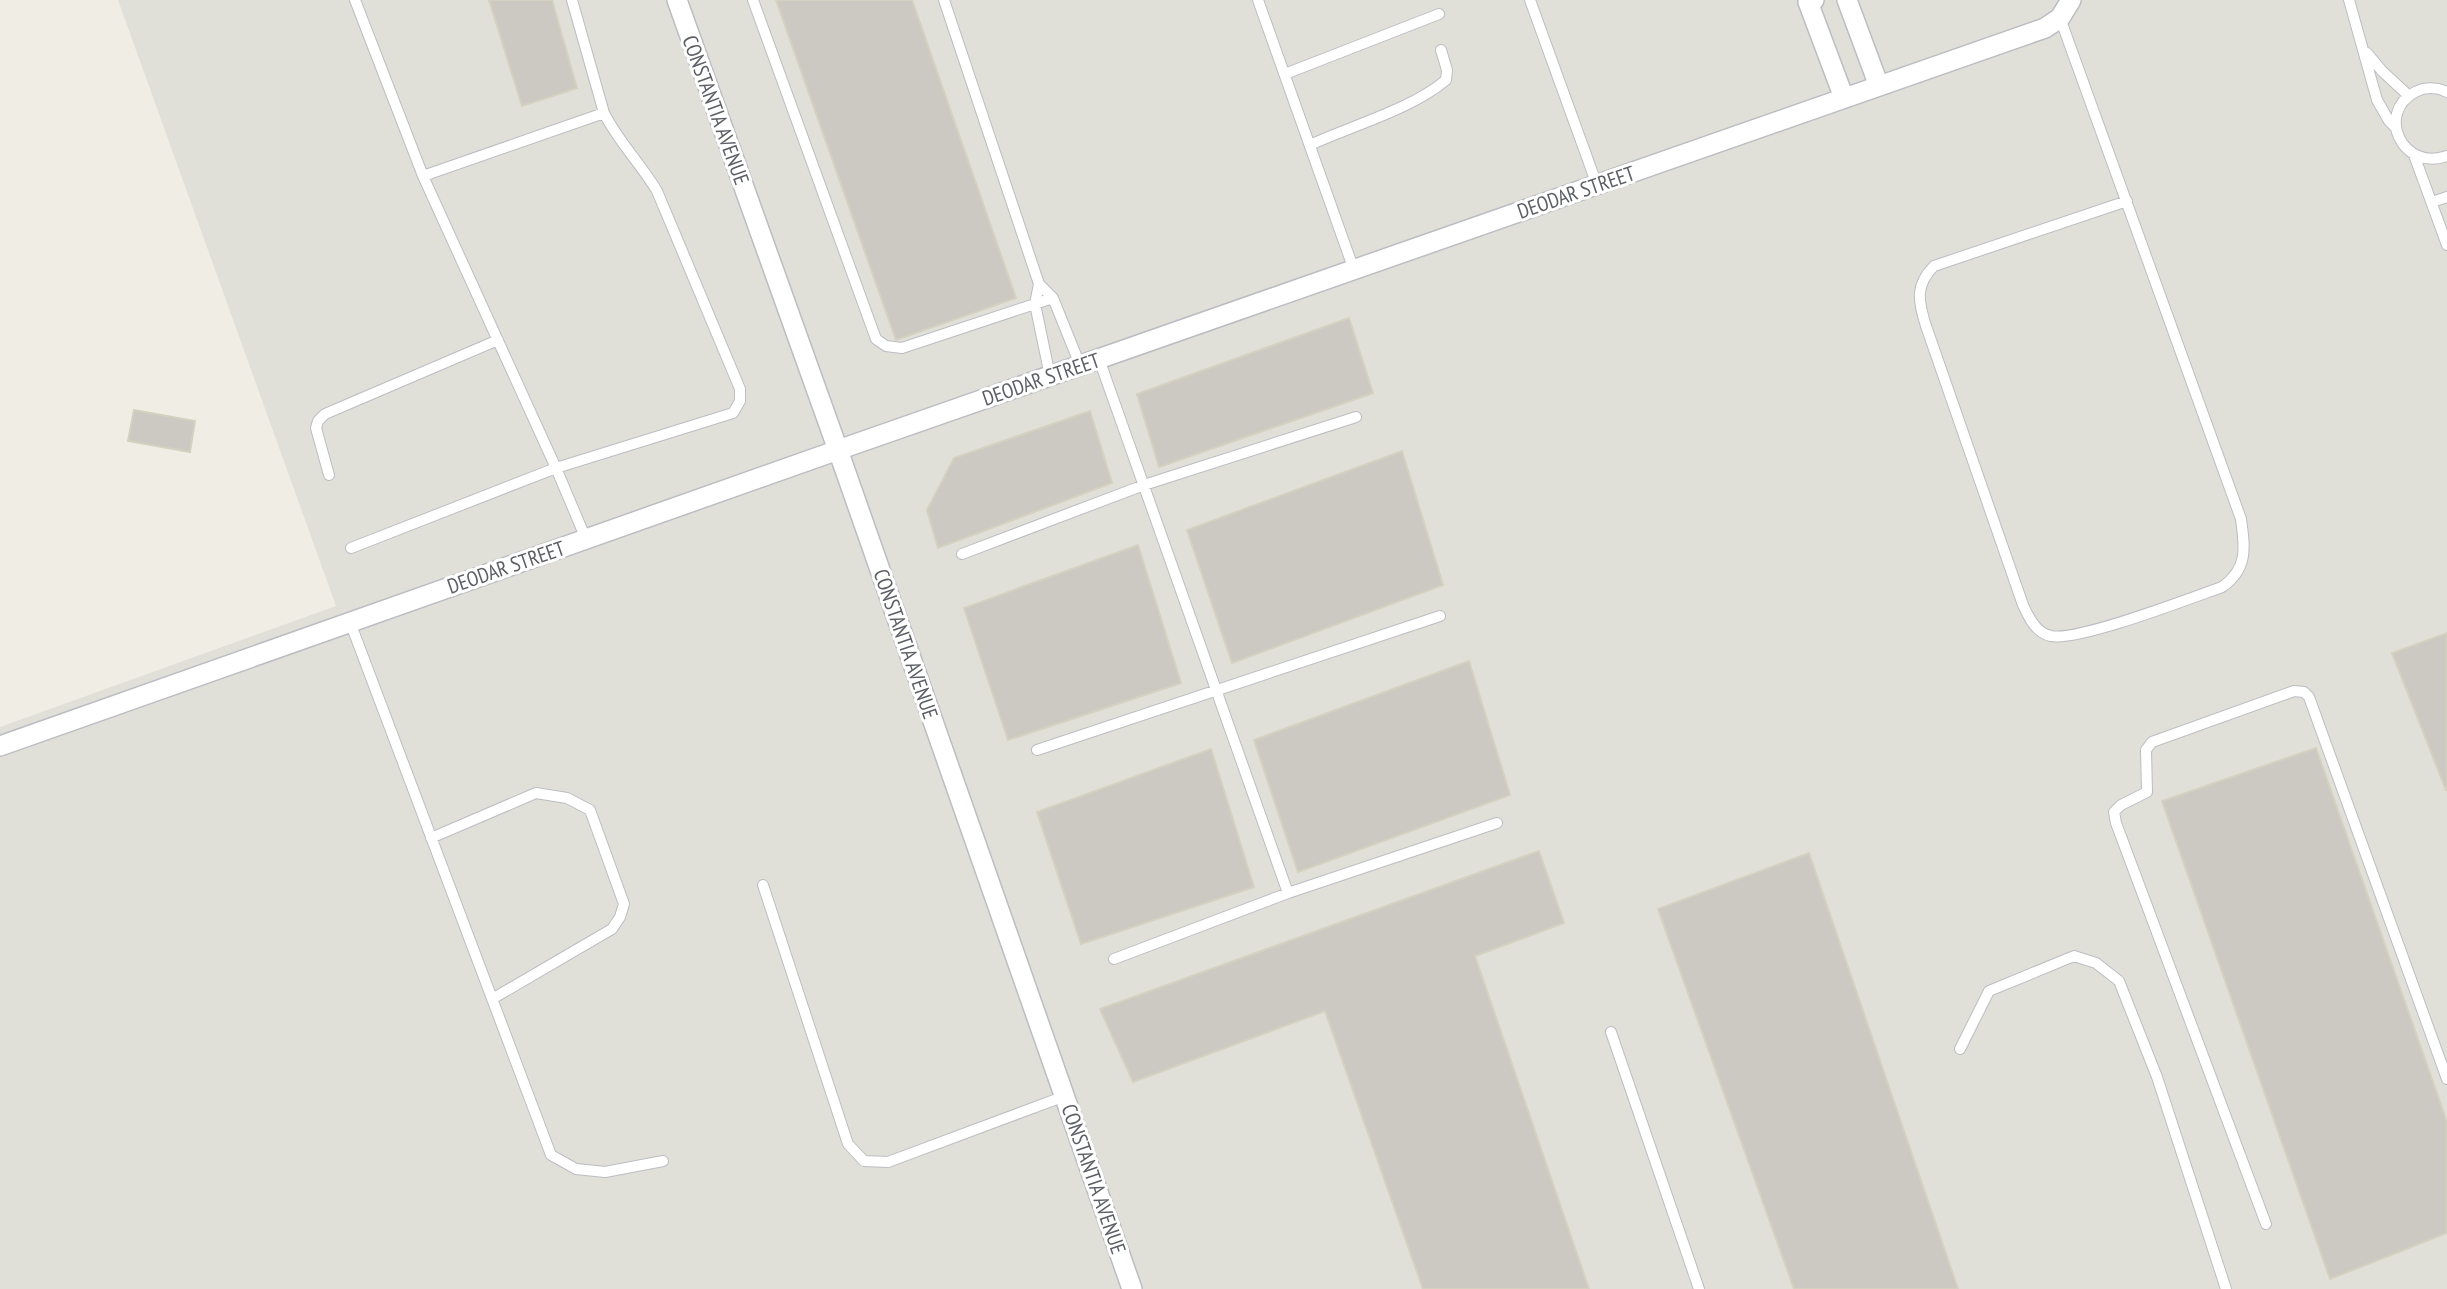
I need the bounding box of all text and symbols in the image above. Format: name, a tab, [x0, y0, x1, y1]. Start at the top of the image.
street label: CONSTANTIA AVENUE	[676, 32, 756, 188]
street label: DEODAR STREET	[1514, 159, 1639, 225]
street label: DEODAR STREET	[979, 346, 1104, 412]
street label: DEODAR STREET	[444, 534, 569, 600]
street label: CONSTANTIA AVENUE	[868, 565, 944, 723]
street label: CONSTANTIA AVENUE	[1056, 1100, 1132, 1258]

